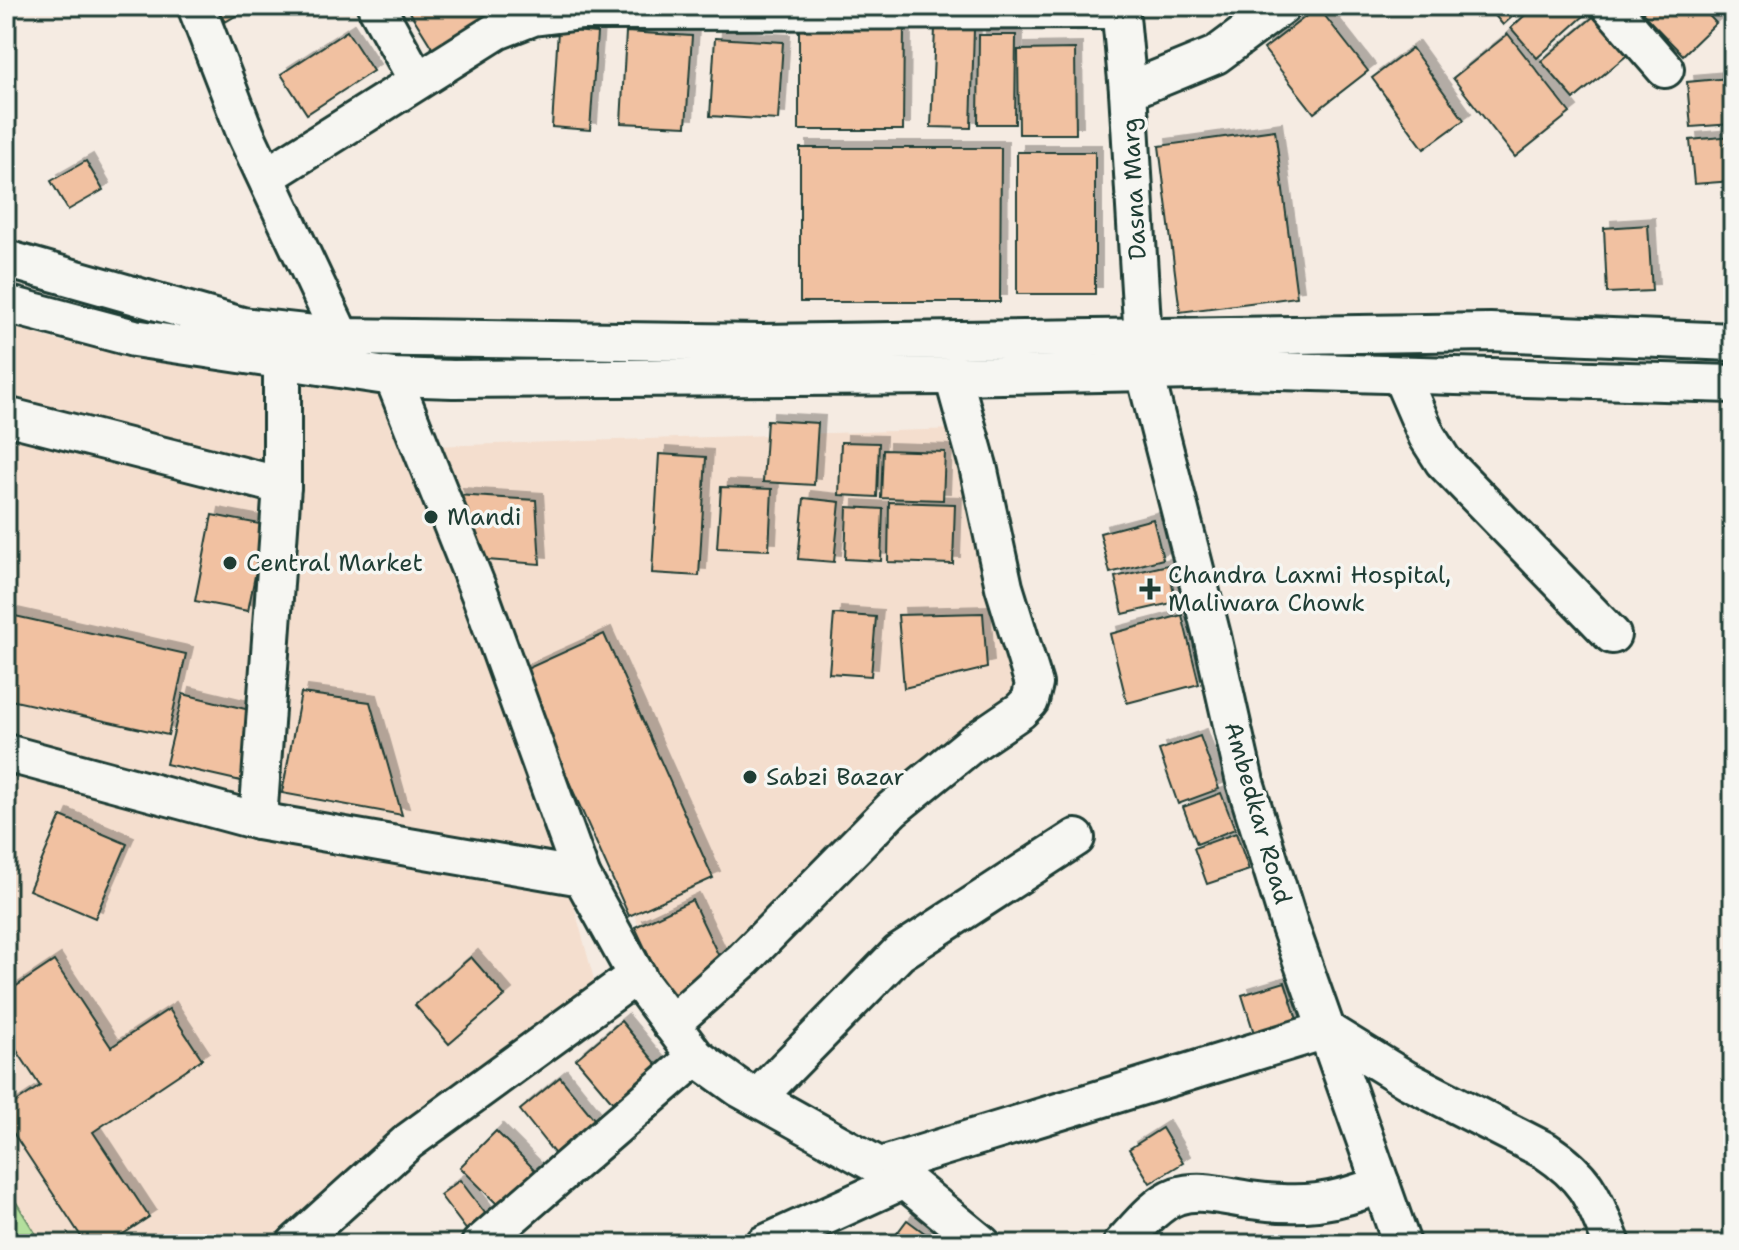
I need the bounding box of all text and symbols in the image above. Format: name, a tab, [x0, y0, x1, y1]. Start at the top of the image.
street label: Dasna Marg	[1114, 117, 1154, 261]
place label: Mandi	[447, 501, 521, 533]
marker: Mandi	[422, 508, 440, 526]
place label: Central Market	[246, 547, 423, 579]
marker: Central Market	[221, 554, 239, 572]
place label: Chandra Laxmi Hospital, Maliwara Chowk	[1168, 559, 1451, 619]
marker: Chandra Laxmi Hospital, Maliwara Chowk	[1139, 578, 1161, 600]
street label: Ambedkar Road	[1217, 718, 1299, 908]
place label: Sabzi Bazar	[766, 761, 905, 793]
marker: Sabzi Bazar	[741, 768, 759, 786]

